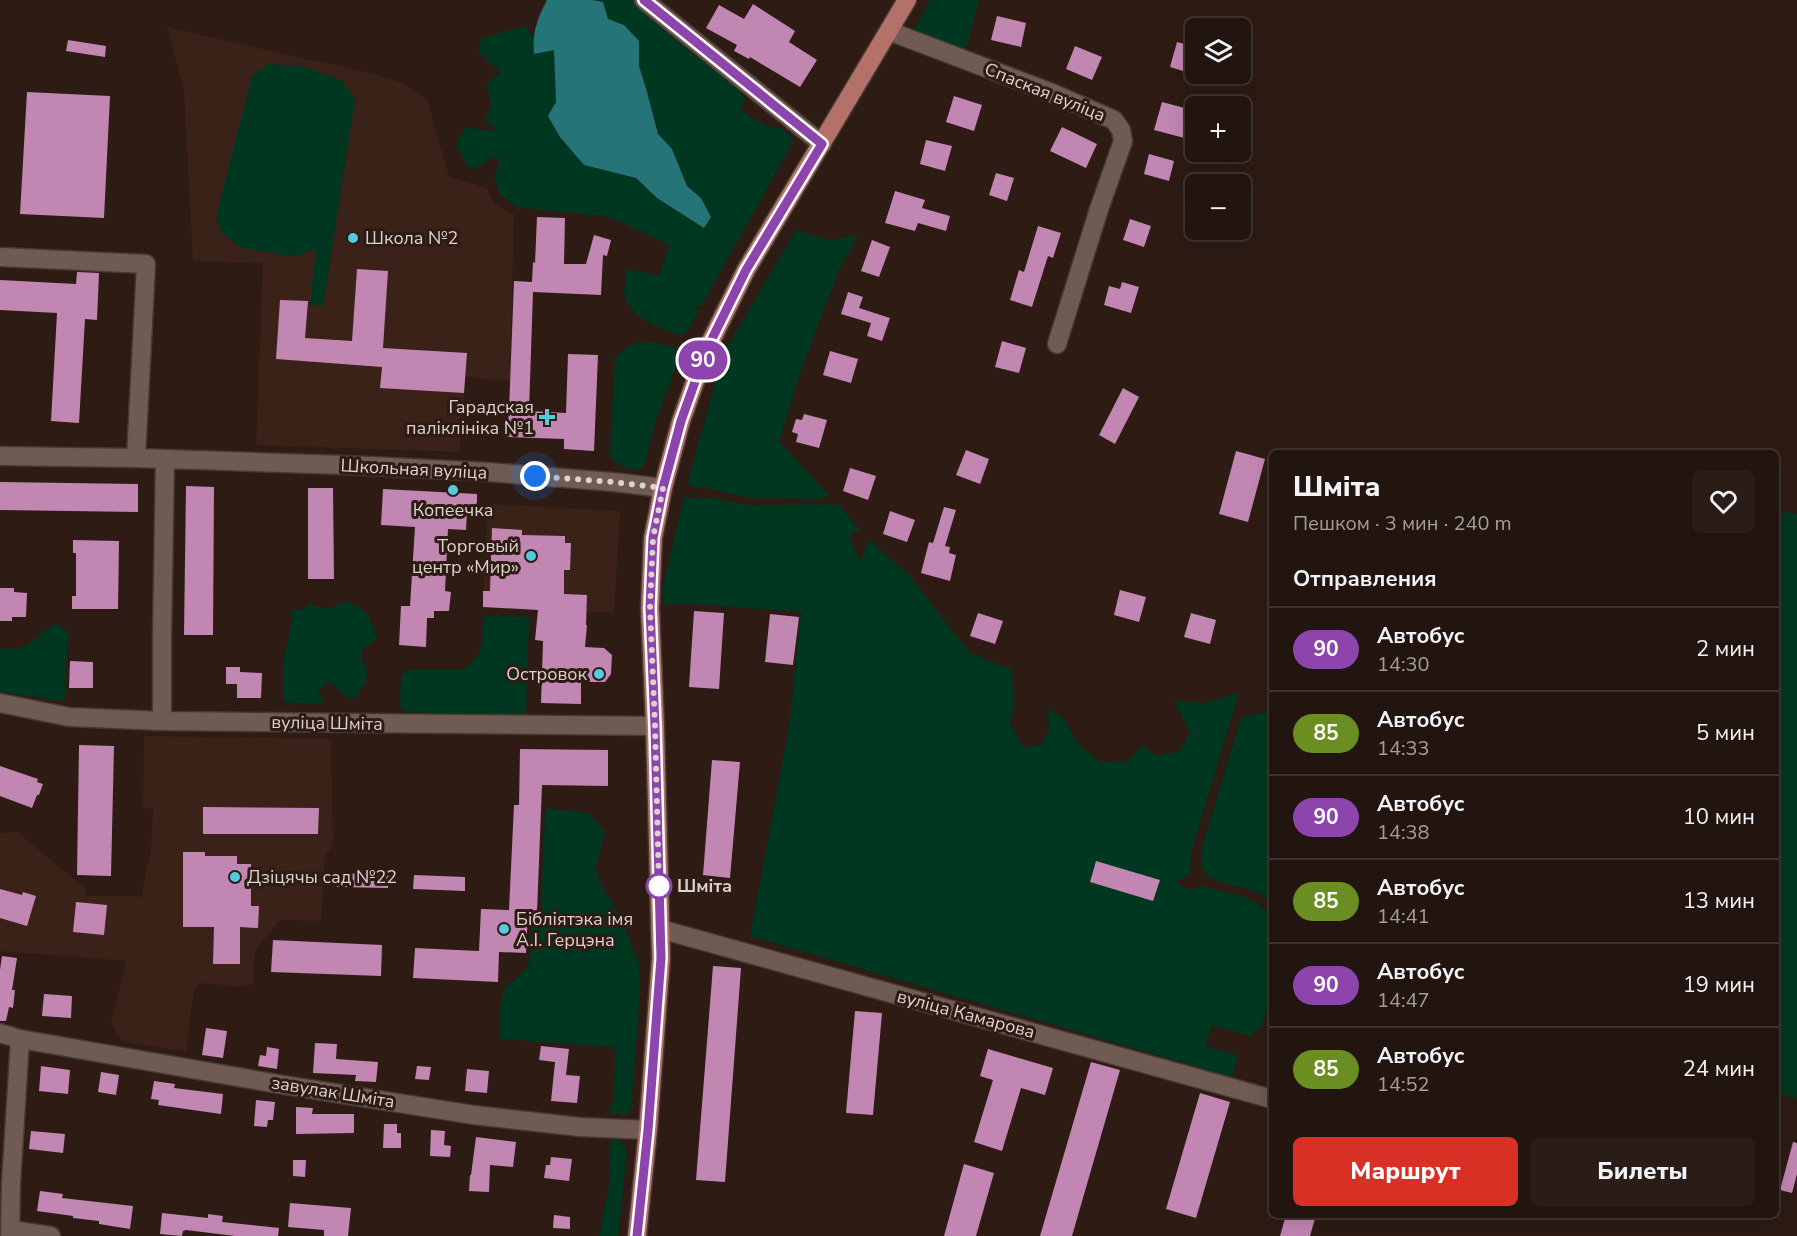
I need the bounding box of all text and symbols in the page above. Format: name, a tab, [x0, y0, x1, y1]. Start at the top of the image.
map controls	[1185, 18, 1251, 240]
button: layers	[1185, 18, 1251, 84]
street label: Спаская вуліца	[981, 57, 1109, 127]
button: +	[1185, 96, 1251, 162]
button: −	[1185, 174, 1251, 240]
place label: Школа №2	[365, 226, 458, 250]
marker: Школа №2	[346, 231, 360, 245]
line badge: 90	[676, 340, 730, 380]
text: 90	[690, 346, 716, 374]
place label: Гарадская паліклініка №1	[406, 395, 534, 440]
marker: Гарадская паліклініка №1	[538, 408, 556, 426]
street label: Школьная вуліца	[340, 453, 488, 485]
your location	[520, 461, 550, 491]
text: Шміта	[1293, 468, 1381, 506]
button: heart	[1692, 470, 1755, 533]
marker: Копеечка	[446, 483, 460, 497]
place label: Копеечка	[413, 498, 493, 522]
text: Пешком · 3 мин · 240 m	[1293, 510, 1512, 537]
place label: Торговый центр «Мир»	[412, 534, 519, 579]
marker: Торговый центр «Мир»	[524, 549, 538, 563]
text: Отправления	[1293, 564, 1437, 594]
text: Автобус	[1377, 621, 1465, 651]
text: 2 мин	[1696, 634, 1755, 664]
text: 90	[1313, 635, 1339, 663]
text: 14:30	[1377, 651, 1430, 678]
place label: Островок	[506, 662, 588, 686]
marker: Островок	[592, 667, 606, 681]
text: Автобус	[1377, 705, 1465, 735]
street label: вуліца Шміта	[271, 710, 383, 736]
text: 5 мин	[1696, 718, 1755, 748]
text: 85	[1313, 719, 1339, 747]
text: 14:33	[1377, 735, 1430, 762]
text: Автобус	[1377, 789, 1465, 819]
text: 10 мин	[1683, 802, 1755, 832]
text: 90	[1313, 803, 1339, 831]
text: 14:38	[1377, 819, 1430, 846]
place label: Дзіцячы сад №22	[247, 865, 397, 889]
marker: Дзіцячы сад №22	[228, 870, 242, 884]
marker: Шміта	[646, 873, 672, 899]
text: Автобус	[1377, 873, 1465, 903]
place label: Шміта	[677, 874, 732, 898]
text: 13 мин	[1683, 886, 1755, 916]
text: 85	[1313, 887, 1339, 915]
text: 14:41	[1377, 903, 1430, 930]
place label: Бібліятэка імя А.І. Герцэна	[516, 907, 633, 952]
marker: Бібліятэка імя А.І. Герцэна	[497, 922, 511, 936]
text: Автобус	[1377, 957, 1465, 987]
text: 19 мин	[1683, 970, 1755, 1000]
text: 90	[1313, 971, 1339, 999]
street label: вуліца Камарова	[894, 984, 1038, 1044]
text: 14:47	[1377, 987, 1430, 1014]
text: Автобус	[1377, 1041, 1465, 1071]
text: 24 мин	[1683, 1054, 1755, 1084]
text: 85	[1313, 1055, 1339, 1083]
street label: завулак Шміта	[270, 1070, 396, 1114]
text: 14:52	[1377, 1071, 1430, 1098]
button: Маршрут	[1293, 1137, 1518, 1206]
button: Билеты	[1530, 1137, 1755, 1206]

